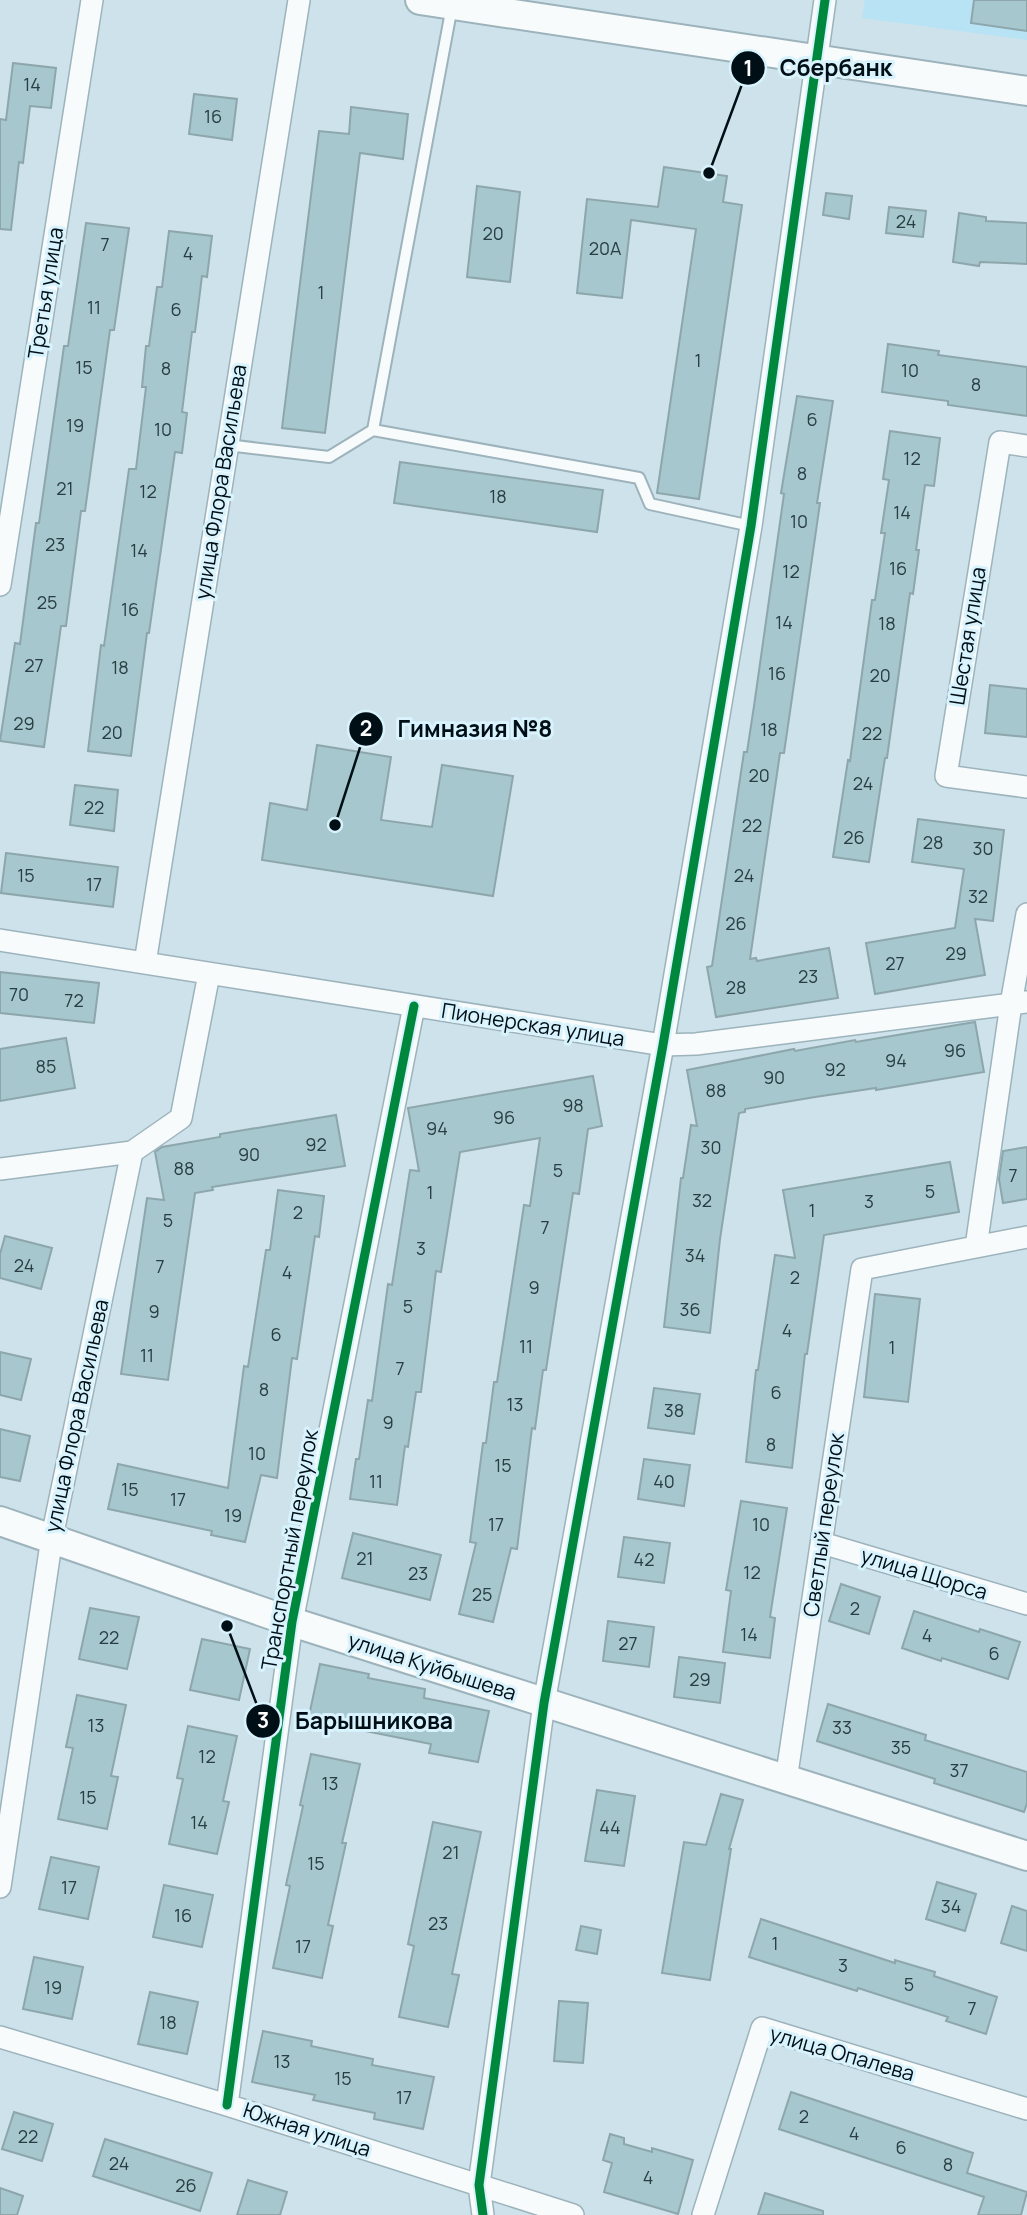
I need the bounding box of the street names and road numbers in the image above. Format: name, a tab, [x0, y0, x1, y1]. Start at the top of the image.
street label: Третья улица	[21, 225, 69, 361]
street label: улица Флора Васильева	[188, 362, 252, 601]
street label: Шестая улица	[942, 565, 992, 707]
street label: Пионерская улица	[440, 996, 627, 1052]
street label: улица Флора Васильева	[38, 1297, 114, 1535]
street label: Транспортный переулок	[254, 1427, 324, 1672]
street label: Светлый переулок	[796, 1431, 850, 1619]
street label: улица Щорса	[858, 1541, 991, 1606]
street label: улица Куйбышева	[345, 1626, 520, 1706]
street label: улица Опалева	[767, 2019, 918, 2087]
street label: Южная улица	[240, 2095, 375, 2163]

